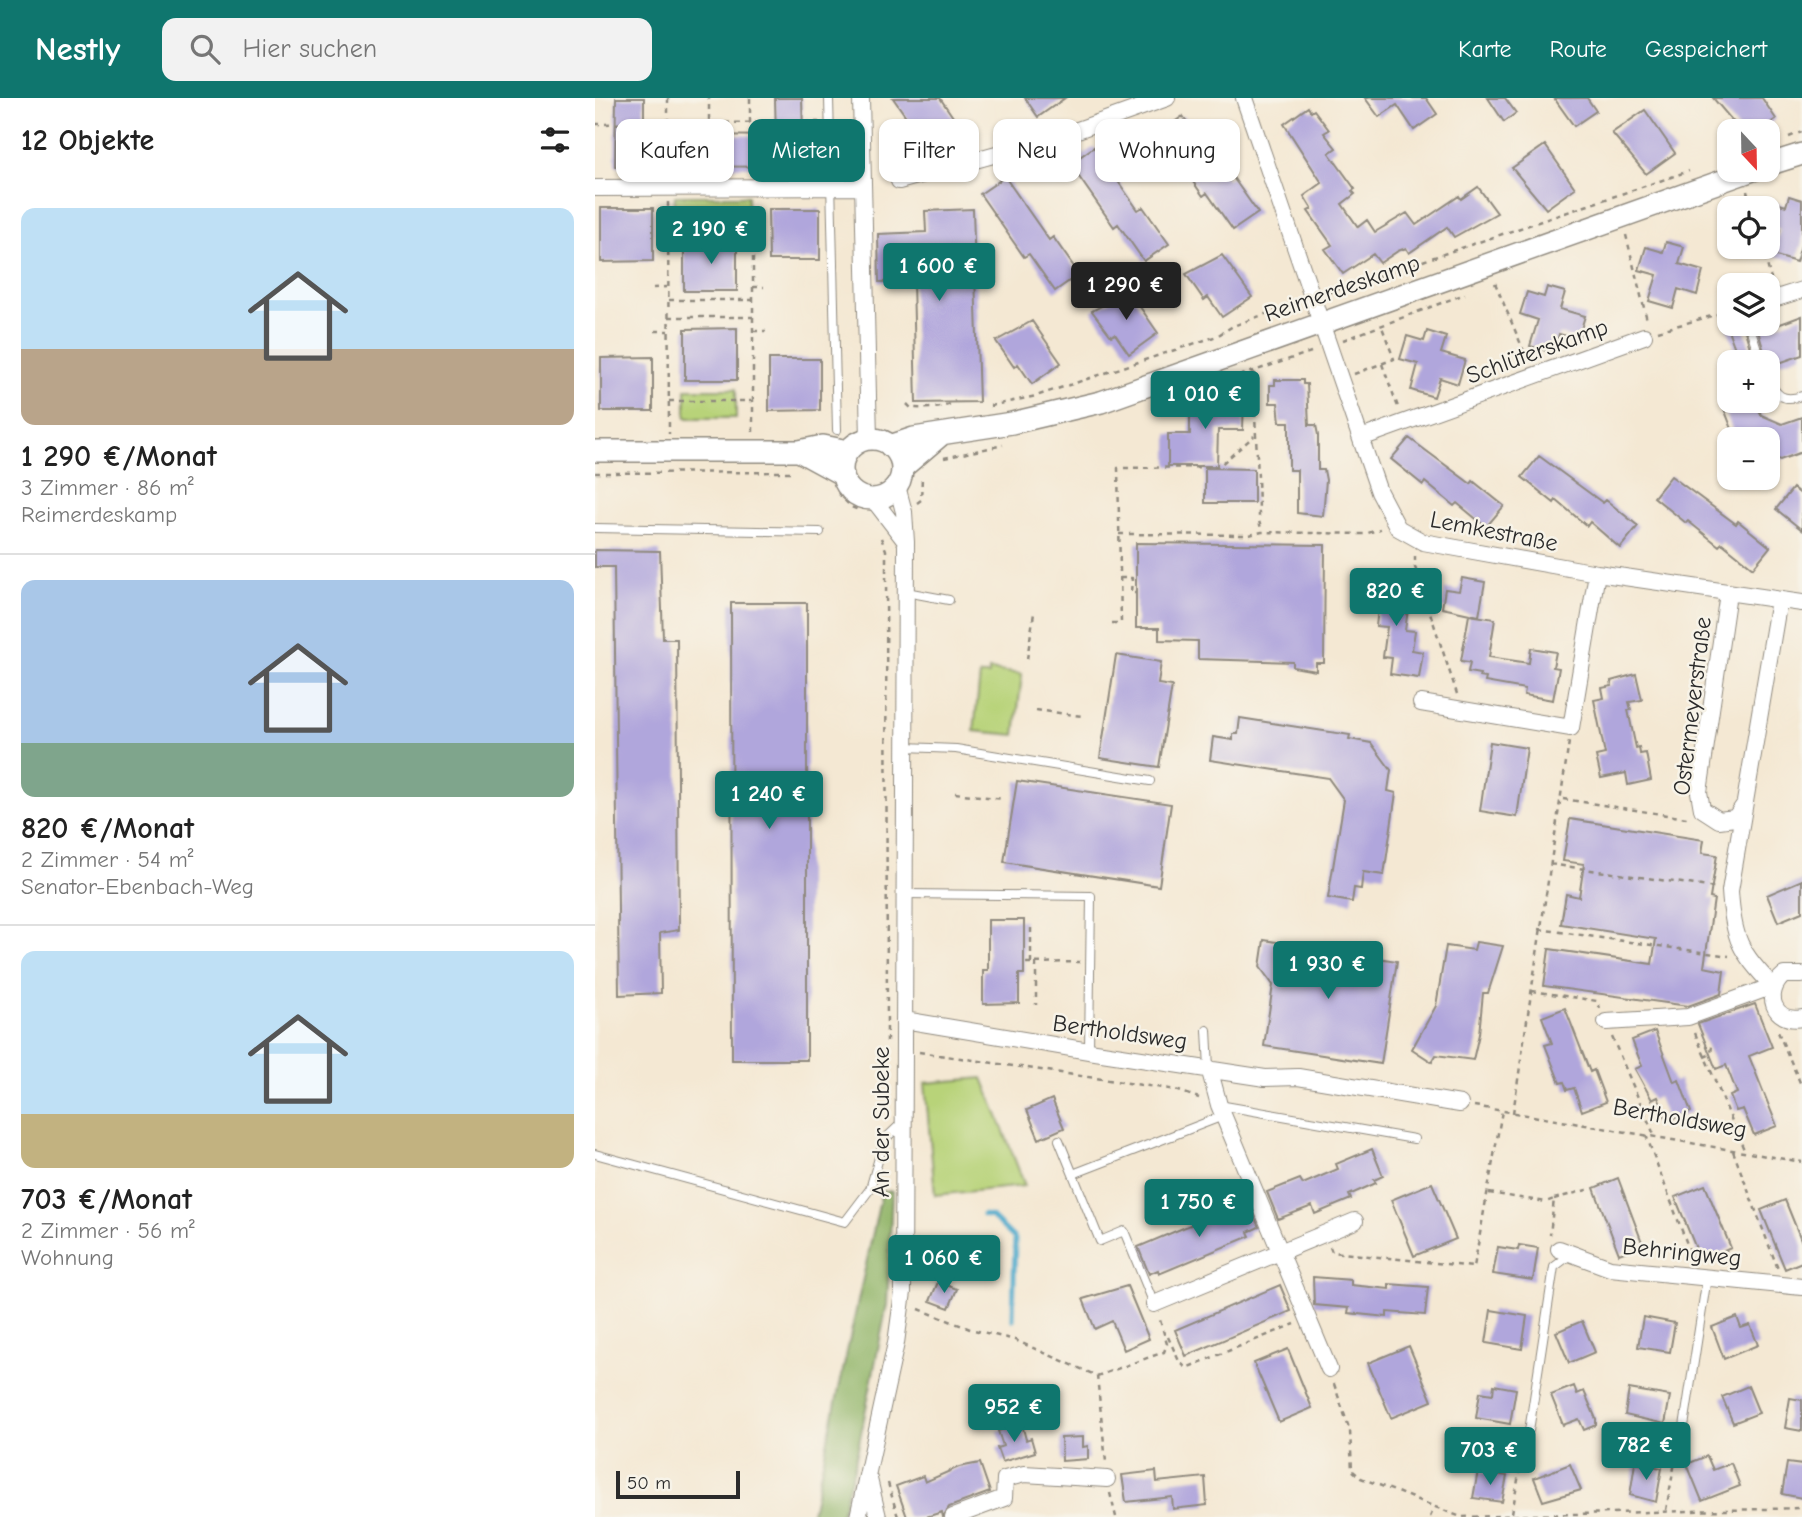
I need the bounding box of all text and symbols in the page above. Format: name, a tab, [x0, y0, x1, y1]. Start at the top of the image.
search box	[162, 18, 652, 81]
text: Nestly	[35, 30, 120, 68]
icon: search	[186, 30, 224, 68]
text: Hier suchen	[242, 34, 377, 64]
text: Karte	[1458, 35, 1512, 63]
text: Route	[1550, 35, 1607, 63]
text: Gespeichert	[1645, 35, 1767, 63]
chip: Kaufen	[616, 119, 734, 182]
chip: Mieten	[748, 119, 865, 182]
chip: Filter	[879, 119, 979, 182]
chip: Neu	[993, 119, 1081, 182]
chip: Wohnung	[1095, 119, 1240, 182]
north arrow	[1717, 119, 1780, 182]
map controls	[1717, 119, 1780, 490]
icon: filters	[536, 121, 574, 159]
text: 12 Objekte	[21, 123, 154, 158]
button: locate	[1717, 196, 1780, 259]
pin: 2 190 €	[646, 206, 776, 266]
text: 2 190 €	[672, 215, 750, 242]
pin: 1 600 €	[874, 244, 1004, 303]
street label: Reimerdeskamp	[1260, 248, 1424, 328]
text: 1 600 €	[899, 252, 979, 279]
icon: home	[235, 253, 361, 379]
pin: 1 290 €	[1061, 262, 1191, 322]
text: 1 290 €	[1087, 271, 1165, 298]
button: layers	[1717, 273, 1780, 336]
street label: Schlüterskamp	[1462, 312, 1612, 390]
button: +	[1717, 350, 1780, 413]
pin: 1 010 €	[1140, 372, 1270, 431]
text: 1 010 €	[1167, 380, 1243, 407]
button: −	[1717, 427, 1780, 490]
text: 1 290 €/Monat	[21, 439, 217, 474]
text: 3 Zimmer · 86 m²	[21, 474, 194, 501]
text: Reimerdeskamp	[21, 501, 177, 528]
street label: Lemkestraße	[1428, 505, 1560, 557]
pin: 820 €	[1347, 568, 1445, 628]
text: 820 €	[1366, 577, 1426, 604]
street label: Ostermeyerstraße	[1667, 615, 1717, 797]
icon: home	[235, 625, 361, 751]
pin: 1 240 €	[704, 772, 834, 831]
text: 1 240 €	[731, 780, 807, 807]
text: 820 €/Monat	[21, 811, 194, 846]
text: 2 Zimmer · 54 m²	[21, 846, 193, 873]
text: Senator-Ebenbach-Weg	[21, 873, 254, 900]
pin: 1 930 €	[1263, 942, 1393, 1001]
text: 1 930 €	[1289, 950, 1367, 977]
icon: home	[235, 996, 361, 1122]
street label: Bertholdsweg	[1051, 1009, 1189, 1055]
street label: An der Subeke	[867, 1046, 895, 1198]
street label: Bertholdsweg	[1611, 1092, 1749, 1144]
pin: 1 750 €	[1134, 1180, 1264, 1239]
text: 703 €/Monat	[21, 1182, 192, 1217]
text: 1 750 €	[1161, 1188, 1237, 1215]
text: 2 Zimmer · 56 m²	[21, 1217, 195, 1244]
street label: Behringweg	[1621, 1232, 1743, 1272]
pin: 1 060 €	[879, 1236, 1009, 1295]
text: Wohnung	[21, 1244, 114, 1271]
text: 1 060 €	[904, 1244, 984, 1271]
pin: 952 €	[965, 1384, 1063, 1444]
text: 952 €	[984, 1393, 1044, 1420]
pin: 782 €	[1597, 1422, 1695, 1482]
pin: 703 €	[1441, 1428, 1539, 1487]
text: 782 €	[1618, 1431, 1674, 1458]
text: 703 €	[1461, 1436, 1519, 1463]
scale bar	[616, 1468, 740, 1500]
text: 50 m	[627, 1472, 671, 1494]

